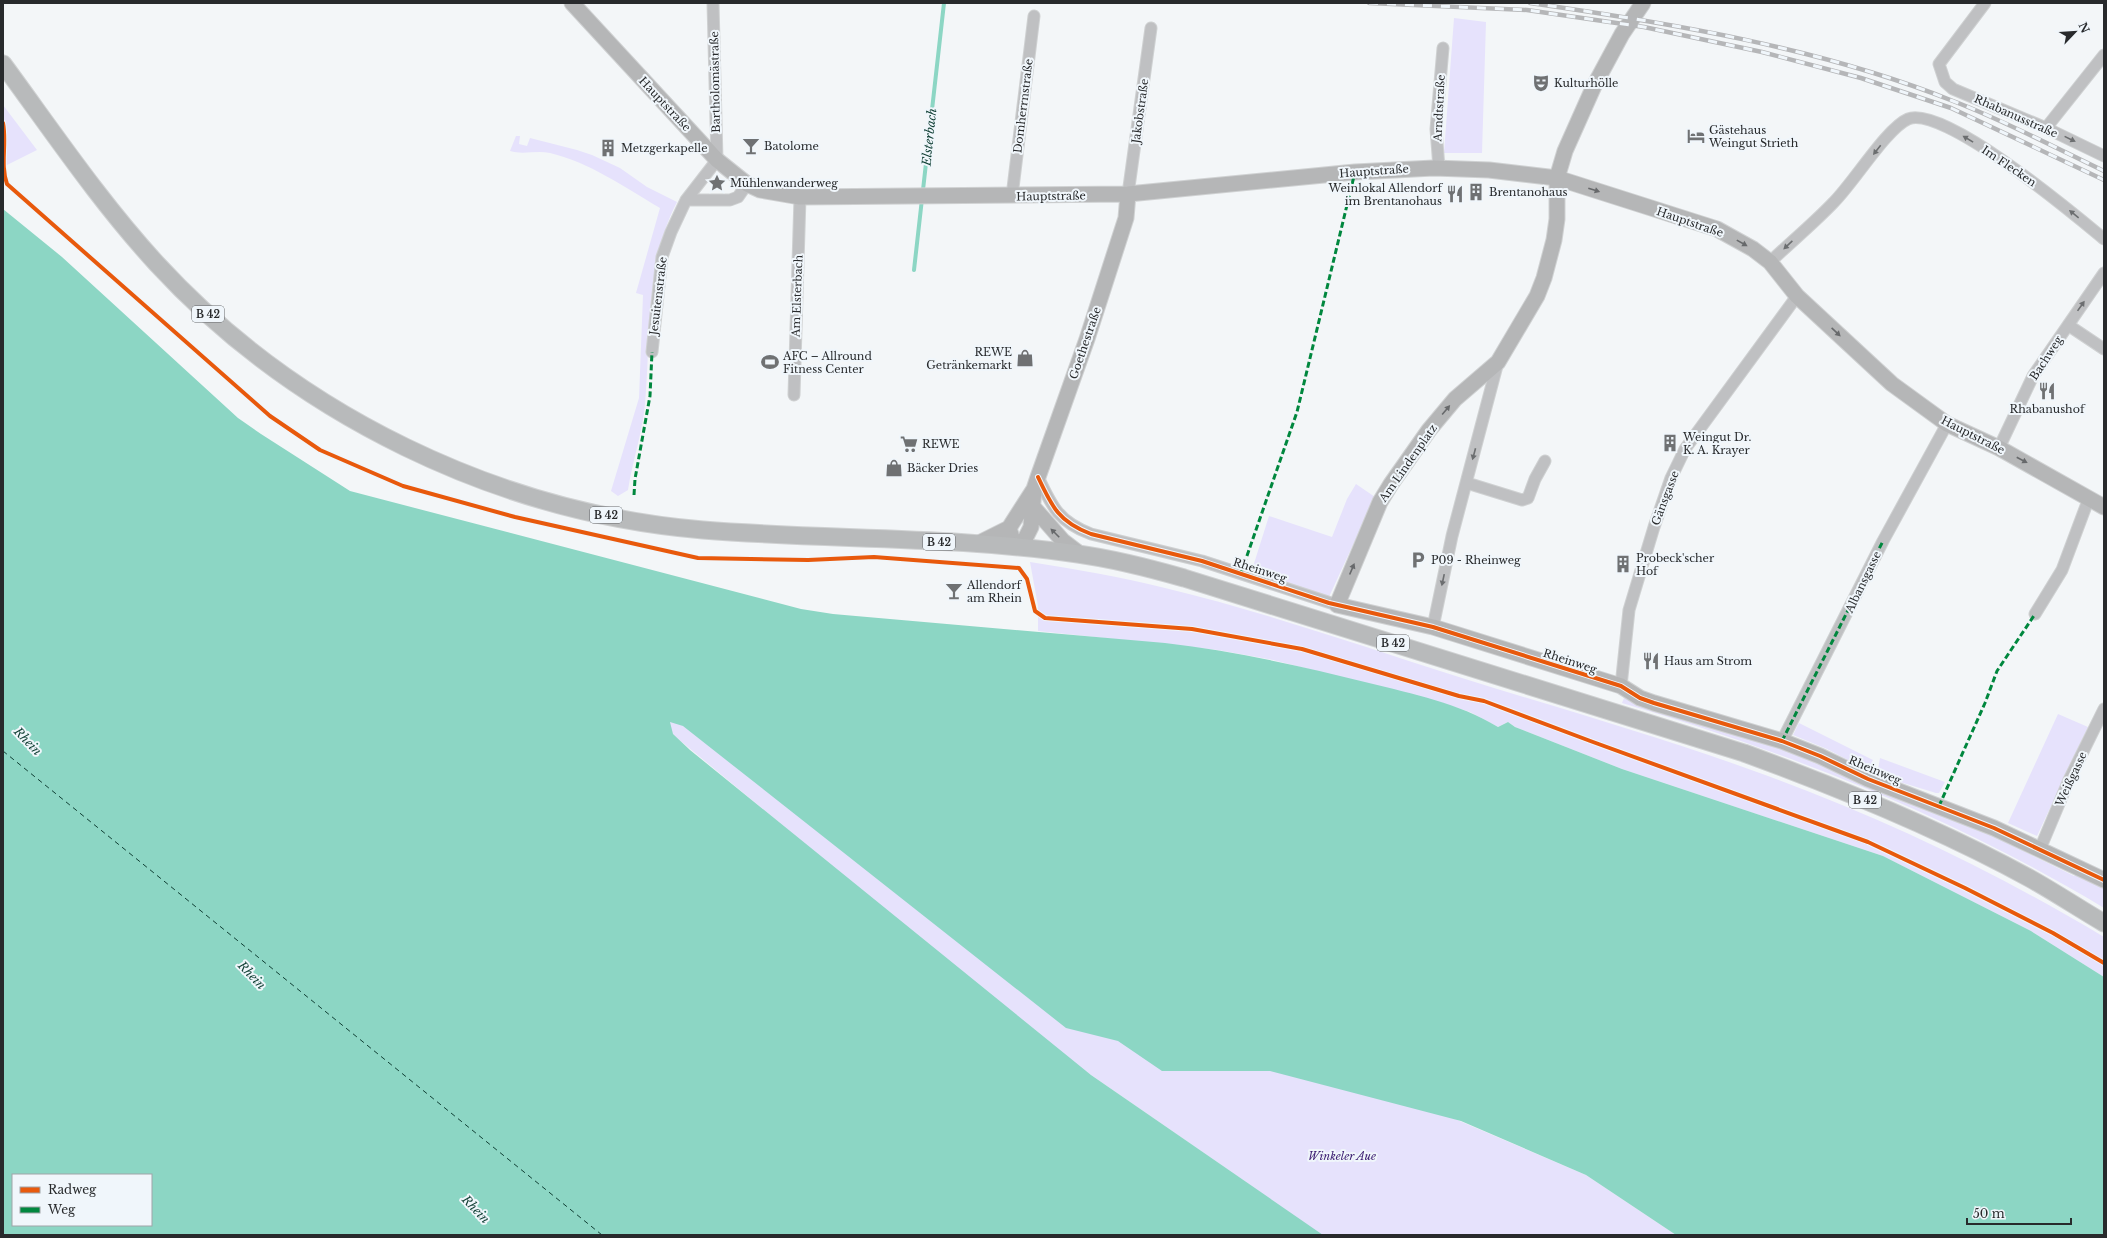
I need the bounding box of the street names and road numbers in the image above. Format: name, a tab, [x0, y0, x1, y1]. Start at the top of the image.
street label: Bartholomästraße	[707, 31, 723, 133]
street label: Domherrnstraße	[1010, 58, 1036, 154]
street label: Hauptstraße	[636, 74, 694, 134]
street label: Arndtstraße	[1430, 74, 1448, 143]
street label: Jakobstraße	[1128, 78, 1151, 146]
street label: Rhabanusstraße	[1972, 91, 2060, 141]
street label: Im Flecken	[1979, 143, 2039, 190]
street label: Hauptstraße	[1339, 162, 1409, 180]
street label: Hauptstraße	[1016, 188, 1086, 204]
street label: Hauptstraße	[1655, 204, 1725, 240]
street label: Am Elsterbach	[789, 254, 805, 338]
street label: Jesuitenstraße	[646, 256, 670, 338]
street label: Goethestraße	[1066, 305, 1104, 381]
road number: B 42	[192, 306, 224, 322]
street label: Bachweg	[2027, 333, 2066, 383]
street label: Hauptstraße	[1939, 413, 2007, 457]
street label: Am Lindenplatz	[1375, 422, 1440, 505]
street label: Gänsgasse	[1648, 469, 1682, 527]
road number: B 42	[590, 507, 622, 523]
road number: B 42	[923, 534, 955, 550]
street label: Albansgasse	[1842, 549, 1884, 616]
street label: Rheinweg	[1231, 555, 1289, 585]
road number: B 42	[1377, 635, 1409, 651]
street label: Rheinweg	[1541, 646, 1599, 676]
street label: Weißgasse	[2052, 749, 2090, 809]
street label: Rheinweg	[1847, 753, 1904, 787]
road number: B 42	[1849, 792, 1881, 808]

